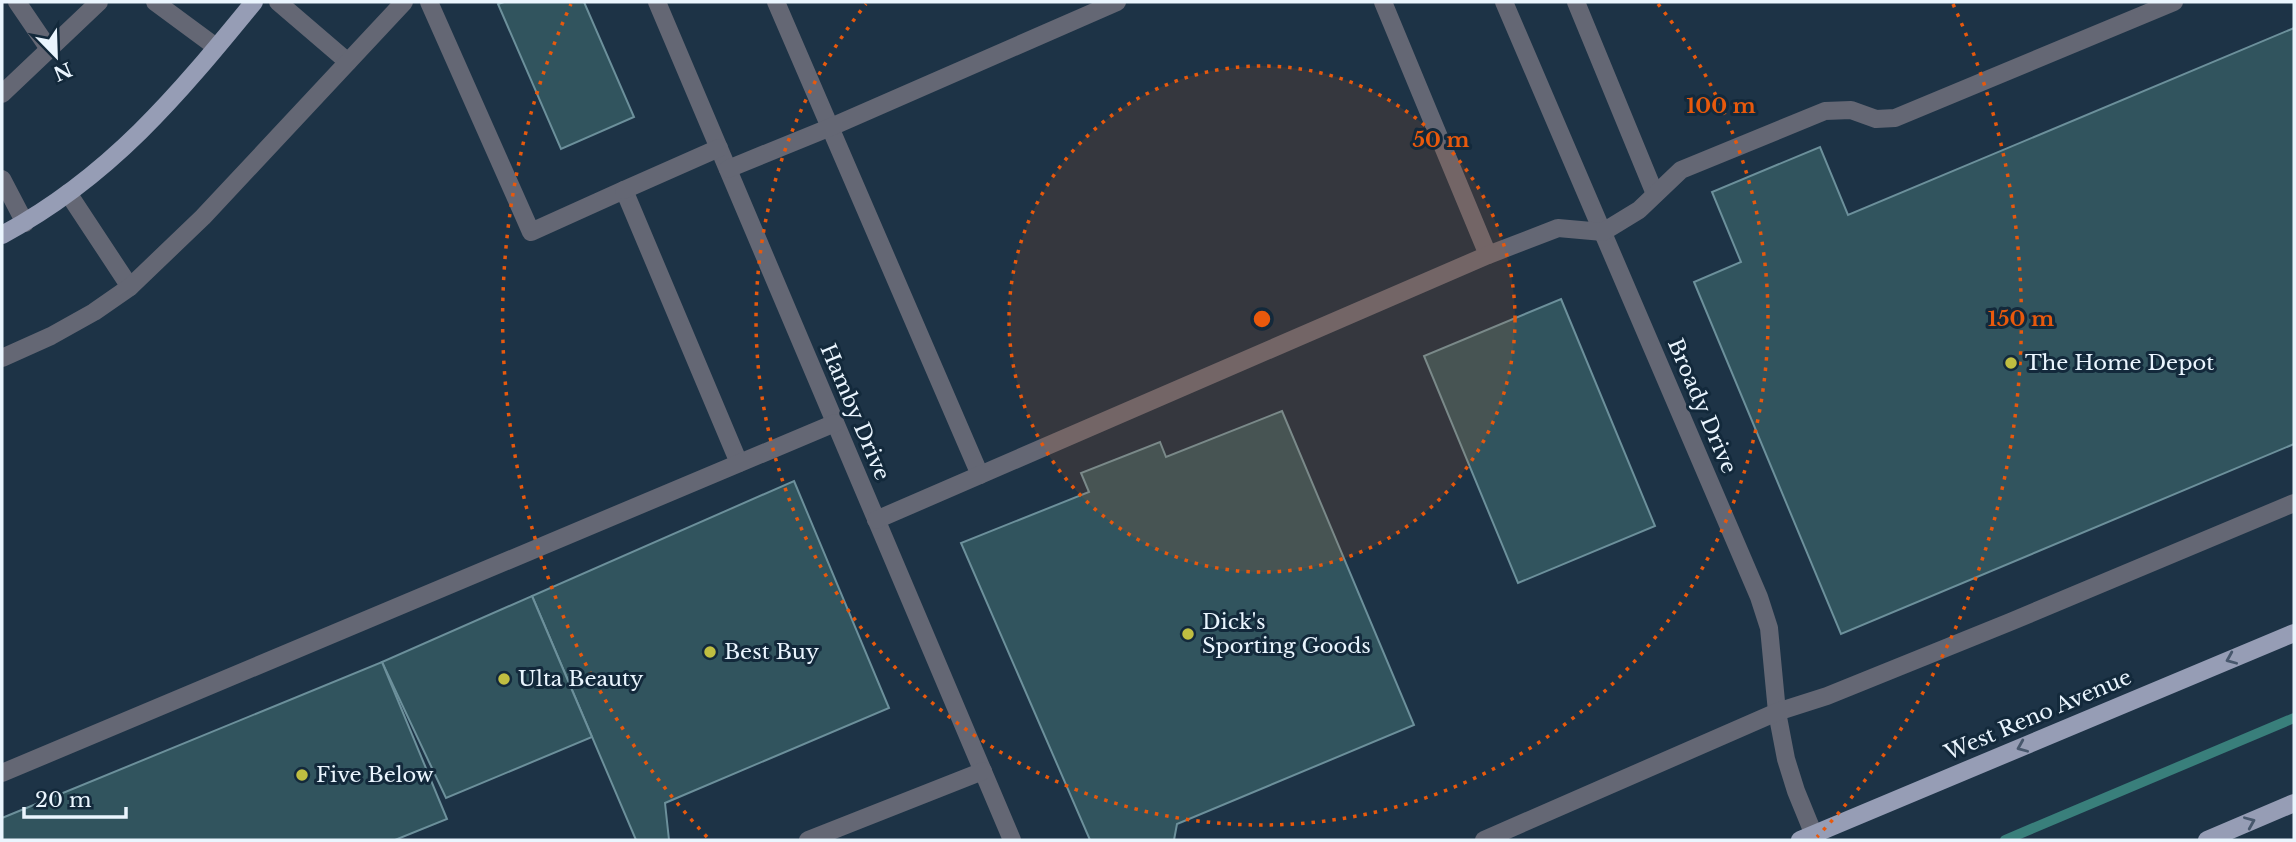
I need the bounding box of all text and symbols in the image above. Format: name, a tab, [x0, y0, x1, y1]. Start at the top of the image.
north arrow	[21, 21, 91, 91]
text: N	[50, 57, 75, 85]
text: 100 m	[1686, 93, 1756, 119]
text: 50 m	[1412, 127, 1470, 153]
text: 150 m	[1988, 306, 2054, 332]
centre of rings	[1250, 307, 1274, 331]
street label: Broady Drive	[1662, 335, 1742, 477]
street label: Hamby Drive	[815, 340, 895, 484]
place label: The Home Depot	[2025, 350, 2214, 376]
marker: The Home Depot	[2003, 355, 2019, 371]
place label: Dick's Sporting Goods	[1202, 609, 1371, 659]
marker: Dick's Sporting Goods	[1180, 626, 1196, 642]
place label: Best Buy	[724, 639, 820, 665]
marker: Best Buy	[702, 644, 718, 660]
one-way arrow	[2226, 651, 2239, 665]
street label: West Reno Avenue	[1940, 664, 2135, 767]
place label: Ulta Beauty	[518, 666, 644, 692]
marker: Ulta Beauty	[496, 671, 512, 687]
one-way arrow	[2016, 739, 2029, 753]
place label: Five Below	[316, 762, 434, 788]
marker: Five Below	[294, 767, 310, 783]
scale bar	[24, 776, 126, 820]
text: 20 m	[35, 787, 92, 813]
one-way arrow	[2243, 816, 2256, 830]

